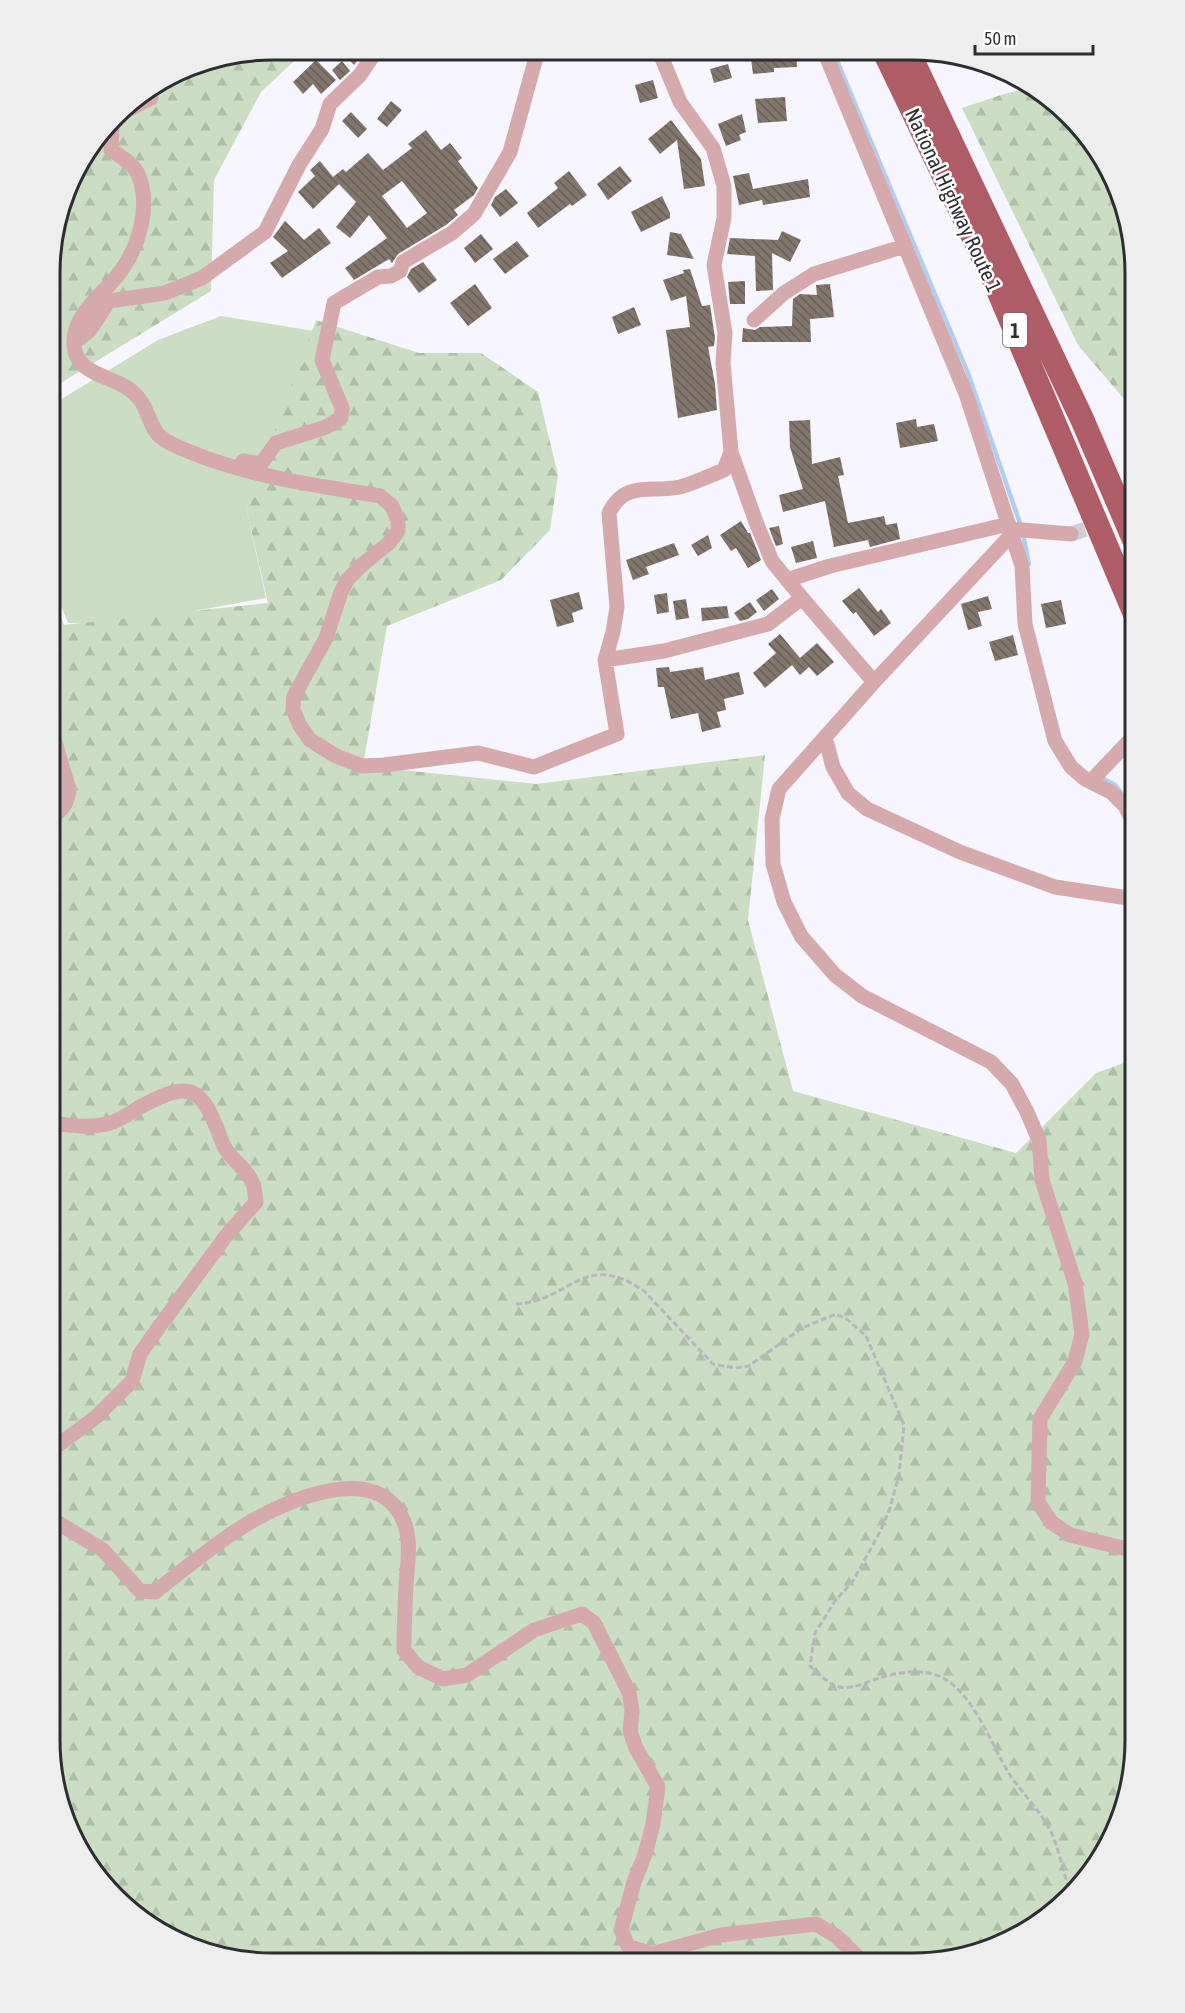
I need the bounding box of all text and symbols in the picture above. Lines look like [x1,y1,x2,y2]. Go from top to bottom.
scale bar [975,18,1094,56]
text: 50 m [984,28,1016,49]
street label: National Highway Route 1 [901,104,1007,296]
road number: 1 [1003,313,1027,347]

